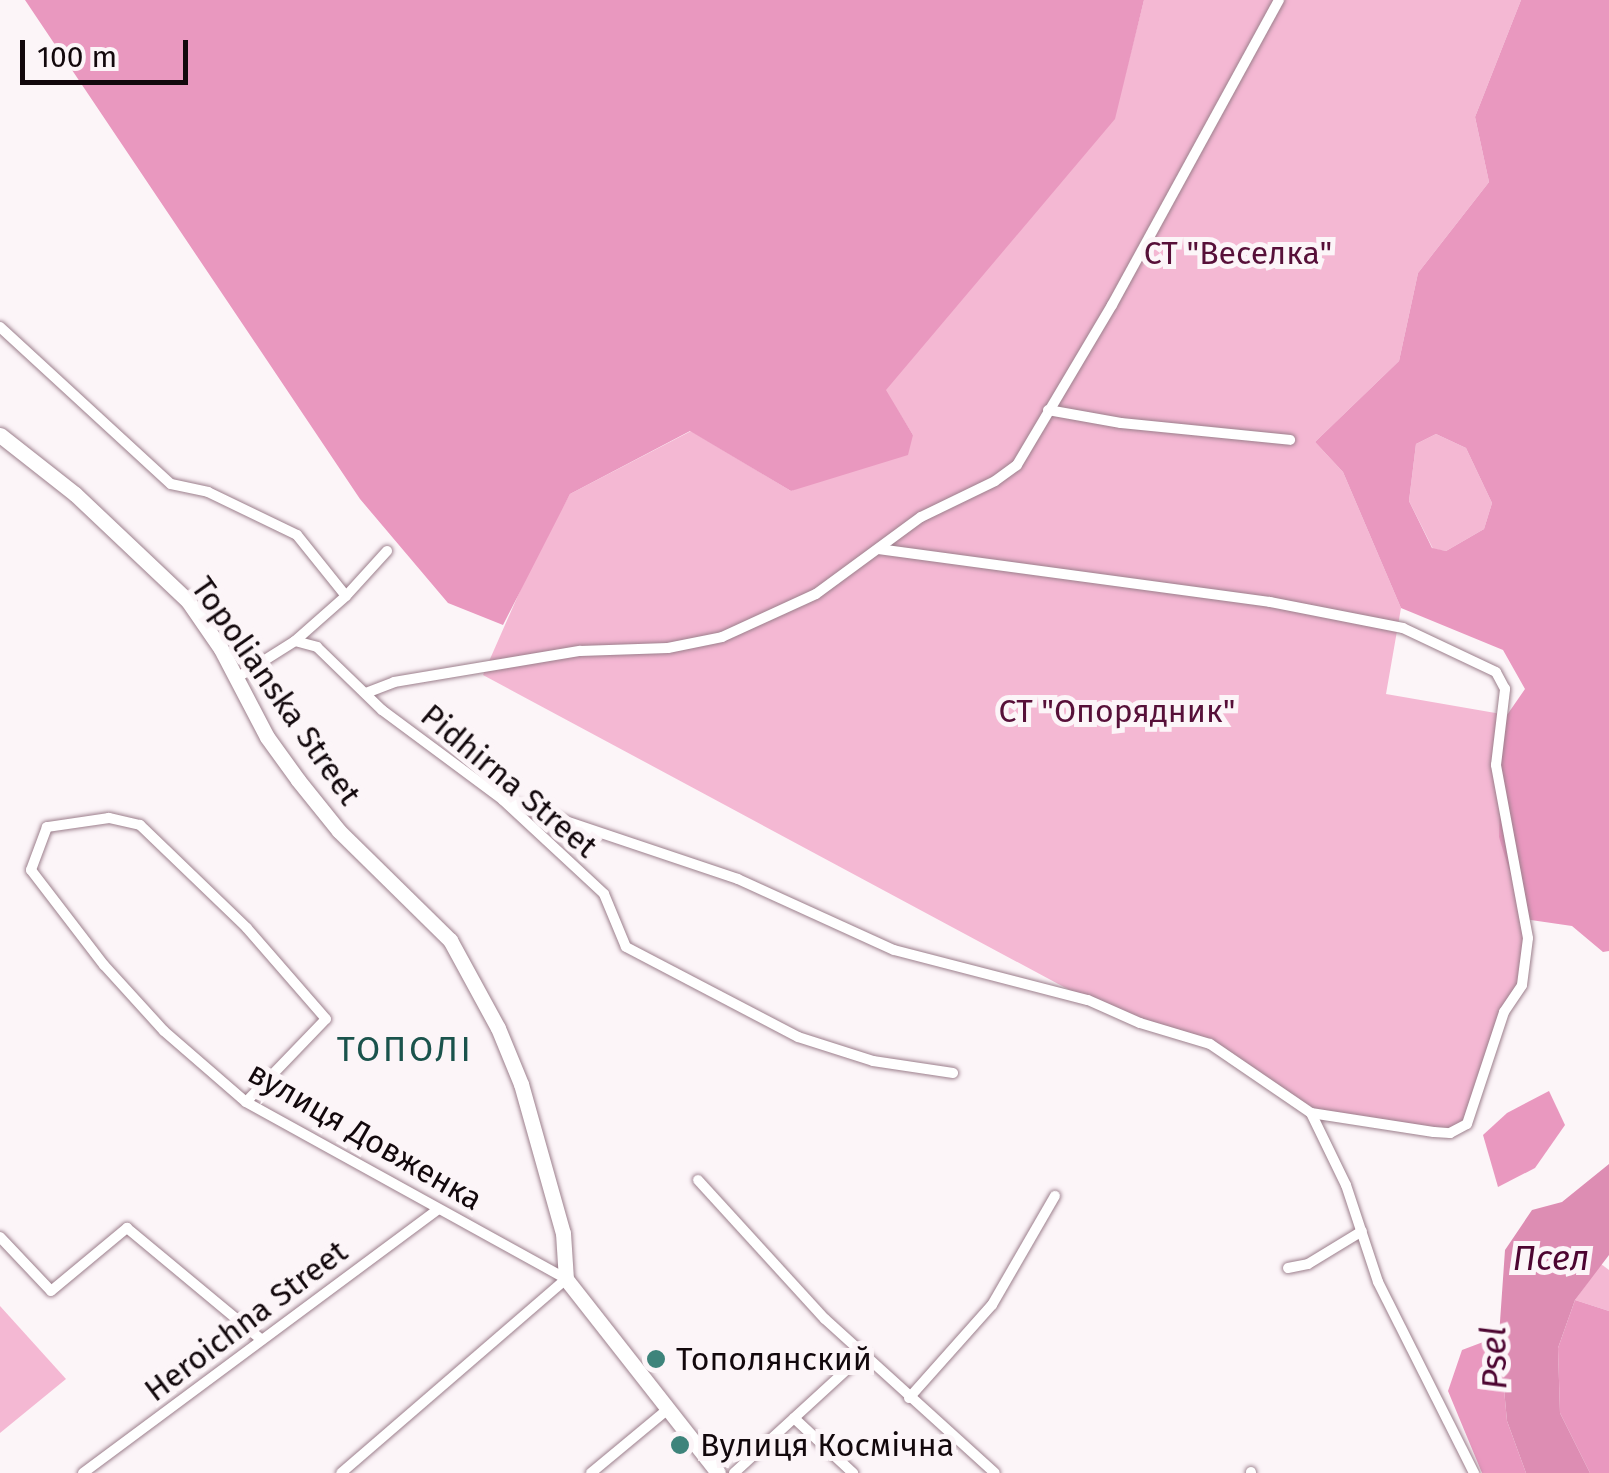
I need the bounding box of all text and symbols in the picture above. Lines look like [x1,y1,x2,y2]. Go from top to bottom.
scale bar [25,20,192,82]
text: 100 m [37,39,117,75]
park label: СТ "Веселка" [1144,234,1332,272]
street label: Topolianska Street [183,570,369,812]
park label: СТ "Опорядник" [999,692,1235,730]
street label: Pidhirna Street [413,696,605,866]
district label: ТОПОЛІ [337,1028,473,1070]
street label: вулиця Довженка [241,1053,489,1219]
street label: Heroichna Street [137,1232,355,1410]
water label: Псел [1512,1237,1590,1279]
water label: Psel [1472,1326,1516,1390]
place label: Тополянский [676,1340,872,1378]
marker: Тополянский [645,1348,667,1370]
place label: Вулиця Космічна [700,1426,954,1464]
marker: Вулиця Космічна [669,1434,691,1456]

